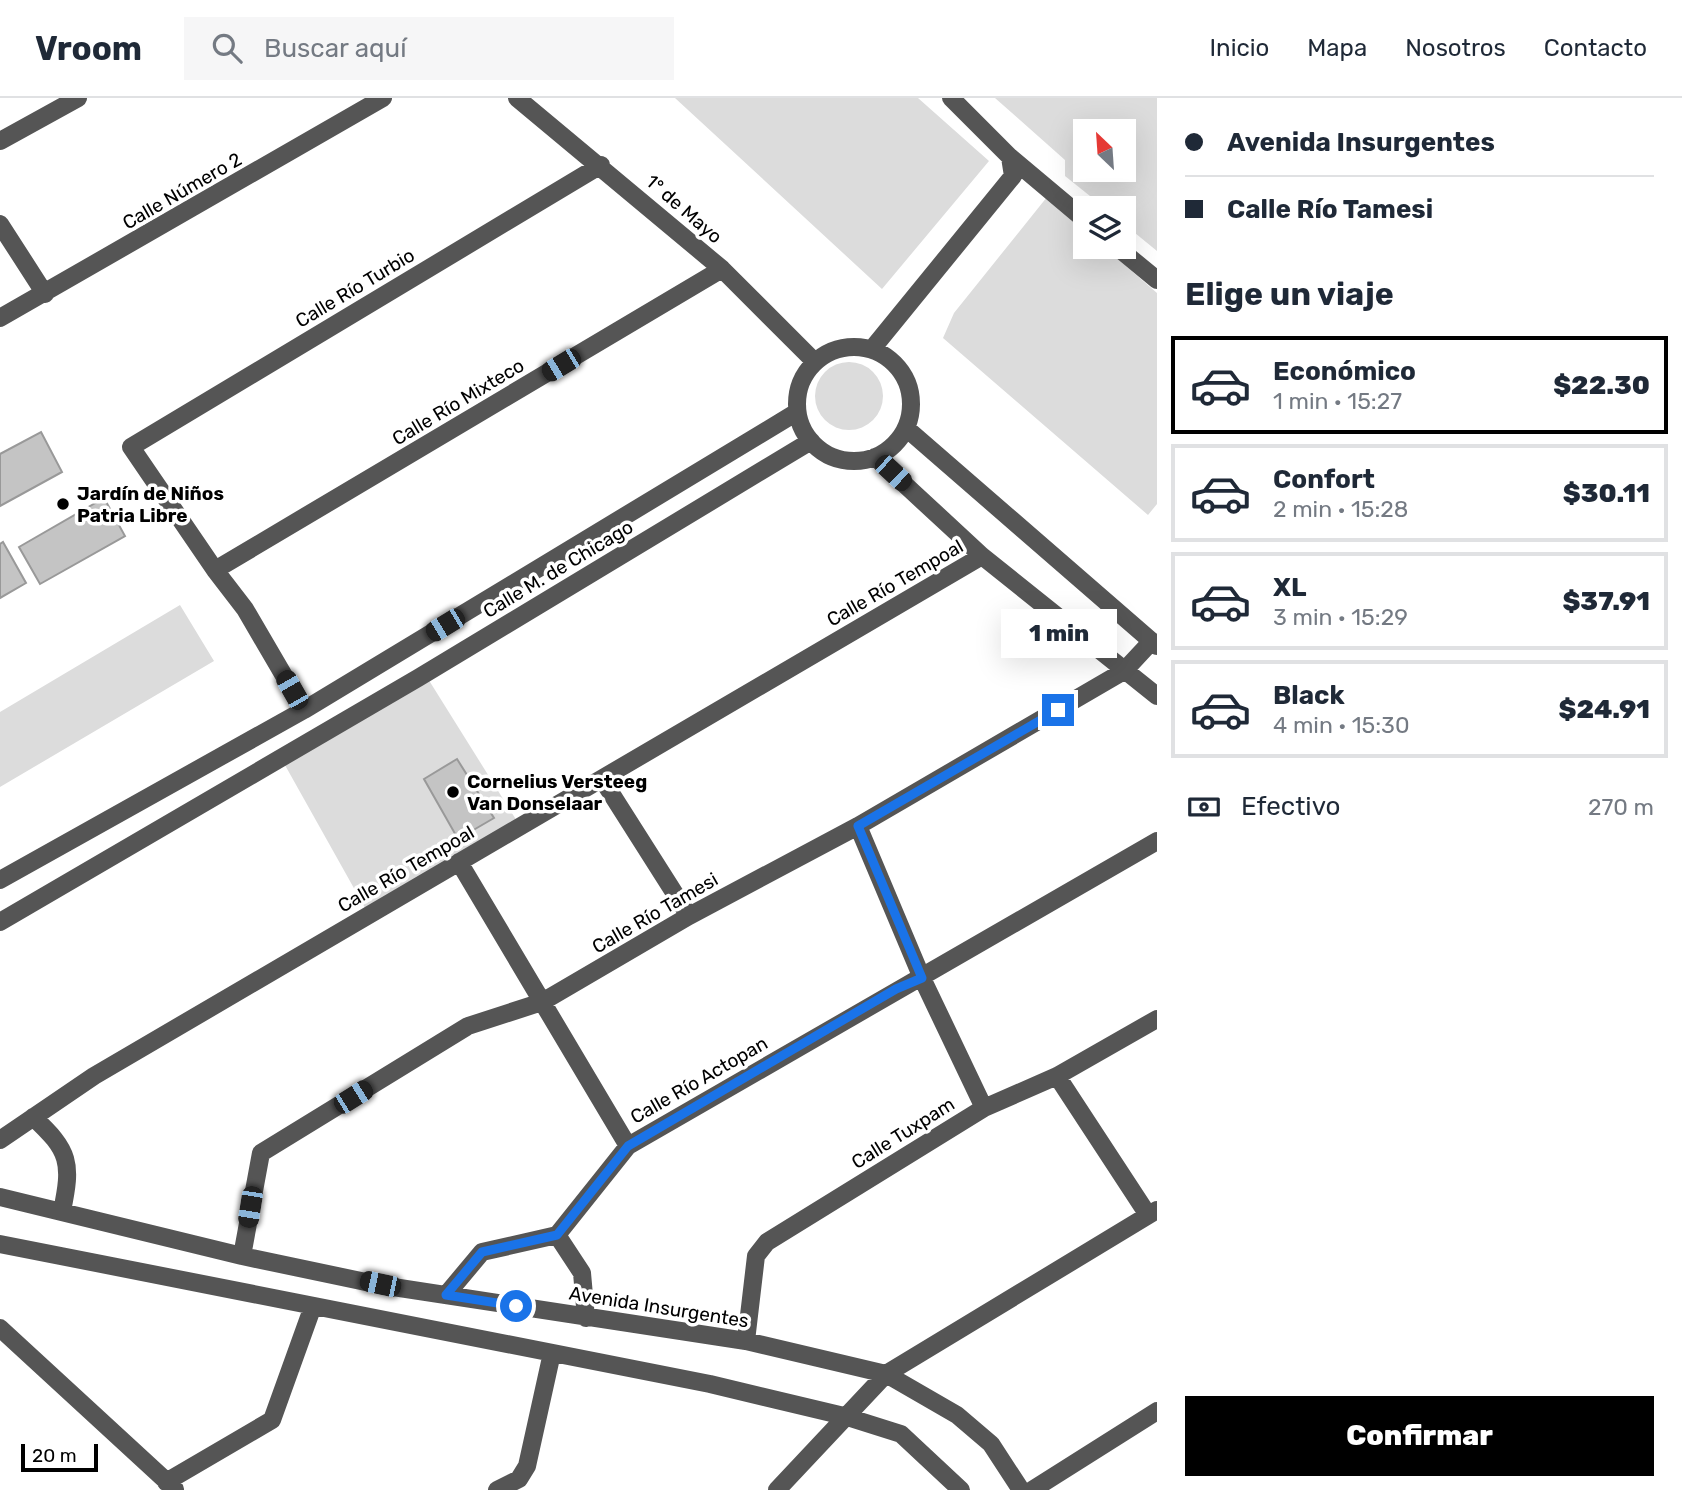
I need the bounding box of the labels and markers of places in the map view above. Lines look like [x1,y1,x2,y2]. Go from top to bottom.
place label: Jardín de Niños Patria Libre [77,482,224,527]
marker: Jardín de Niños Patria Libre [55,496,71,512]
place label: Cornelius Versteeg Van Donselaar [467,770,647,815]
marker: Cornelius Versteeg Van Donselaar [445,784,461,800]

